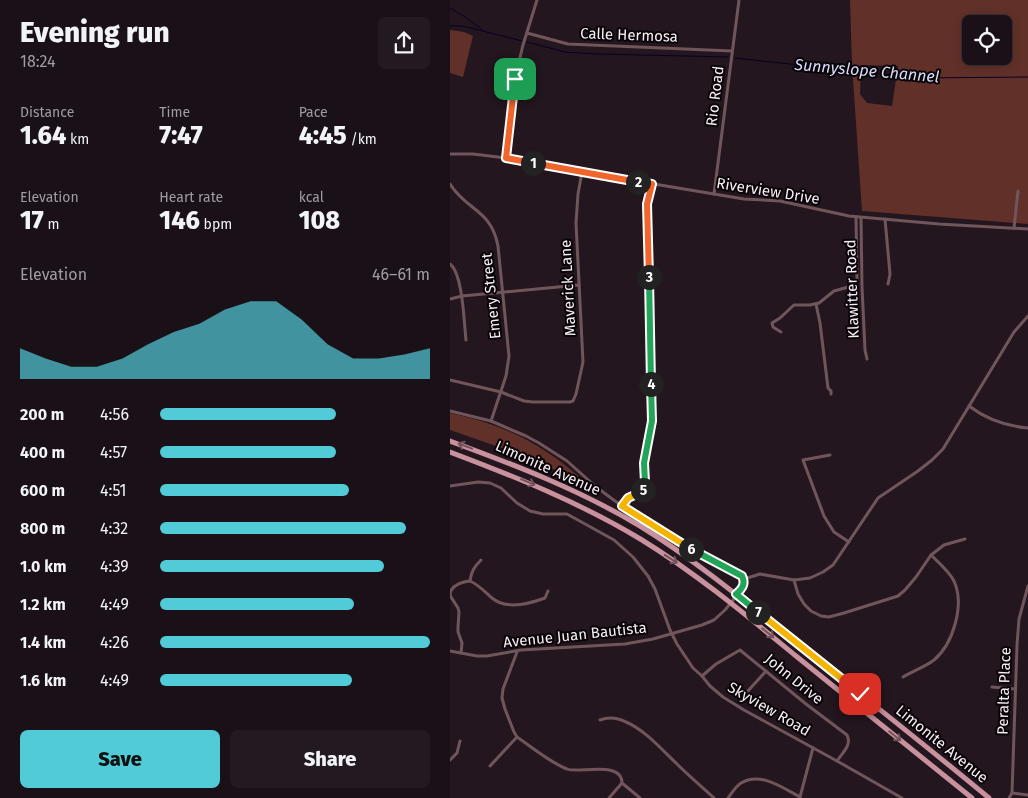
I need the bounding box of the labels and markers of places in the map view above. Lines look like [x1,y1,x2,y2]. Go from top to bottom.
pin [494,58,536,100]
pin: 1 [520,150,546,176]
pin: 2 [626,170,650,194]
pin: 3 [636,264,662,290]
pin: 4 [638,372,664,396]
pin: 5 [630,478,656,502]
pin: 6 [678,536,704,562]
pin: 7 [746,600,770,624]
pin [839,673,881,715]

